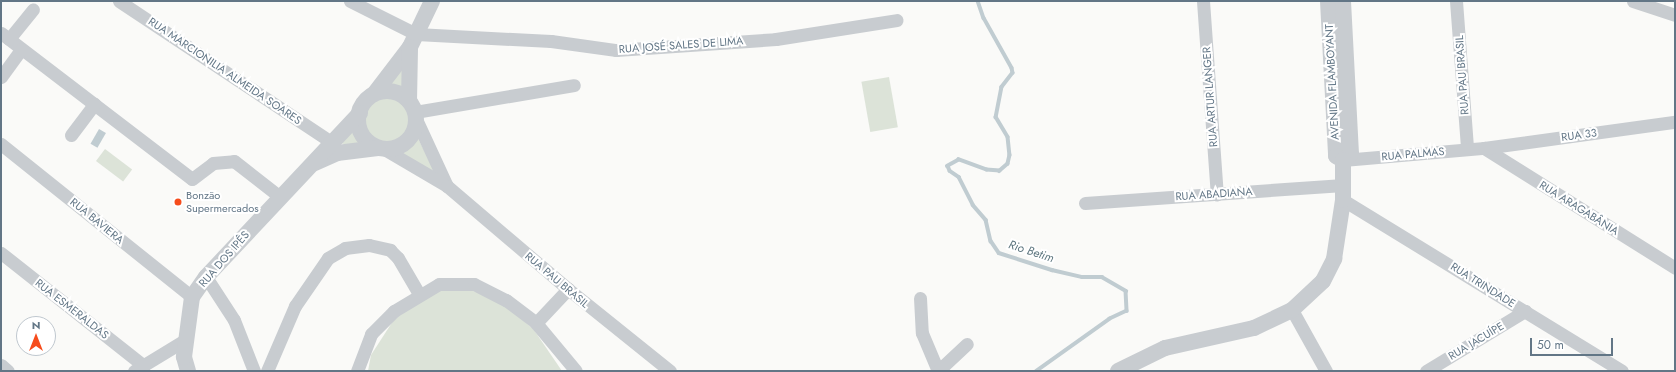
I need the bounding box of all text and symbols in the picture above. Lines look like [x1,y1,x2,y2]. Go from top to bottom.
street label: RUA MARCIONILIA ALMEIDA SOARES [146,15,304,127]
street label: AVENIDA FLAMBOYANT [1322,24,1342,140]
street label: RUA JOSÉ SALES DE LIMA [618,34,744,56]
street label: RUA PAU BRASIL [1453,35,1471,115]
street label: RUA ARTUR LANGER [1200,47,1220,147]
street label: RUA 33 [1560,126,1598,144]
street label: RUA PALMAS [1381,145,1445,163]
street label: RUA ARAGABÂNIA [1537,178,1621,238]
street label: RUA ABADIANA [1175,185,1253,203]
place label: Bonzão Supermercados [186,189,259,215]
street label: RUA BAVIERA [68,195,126,247]
marker: Bonzão Supermercados [173,197,183,207]
street label: RUA DOS IPÊS [196,228,252,290]
water label: Rio Betim [1006,238,1056,266]
street label: RUA PAU BRASIL [522,249,592,311]
street label: RUA TRINDADE [1448,260,1518,310]
street label: RUA ESMERALDAS [33,276,111,342]
north arrow [16,316,56,356]
text: N [32,317,40,333]
street label: RUA JACUÍPE [1446,319,1506,363]
scale bar [1532,330,1615,356]
text: 50 m [1537,336,1564,354]

